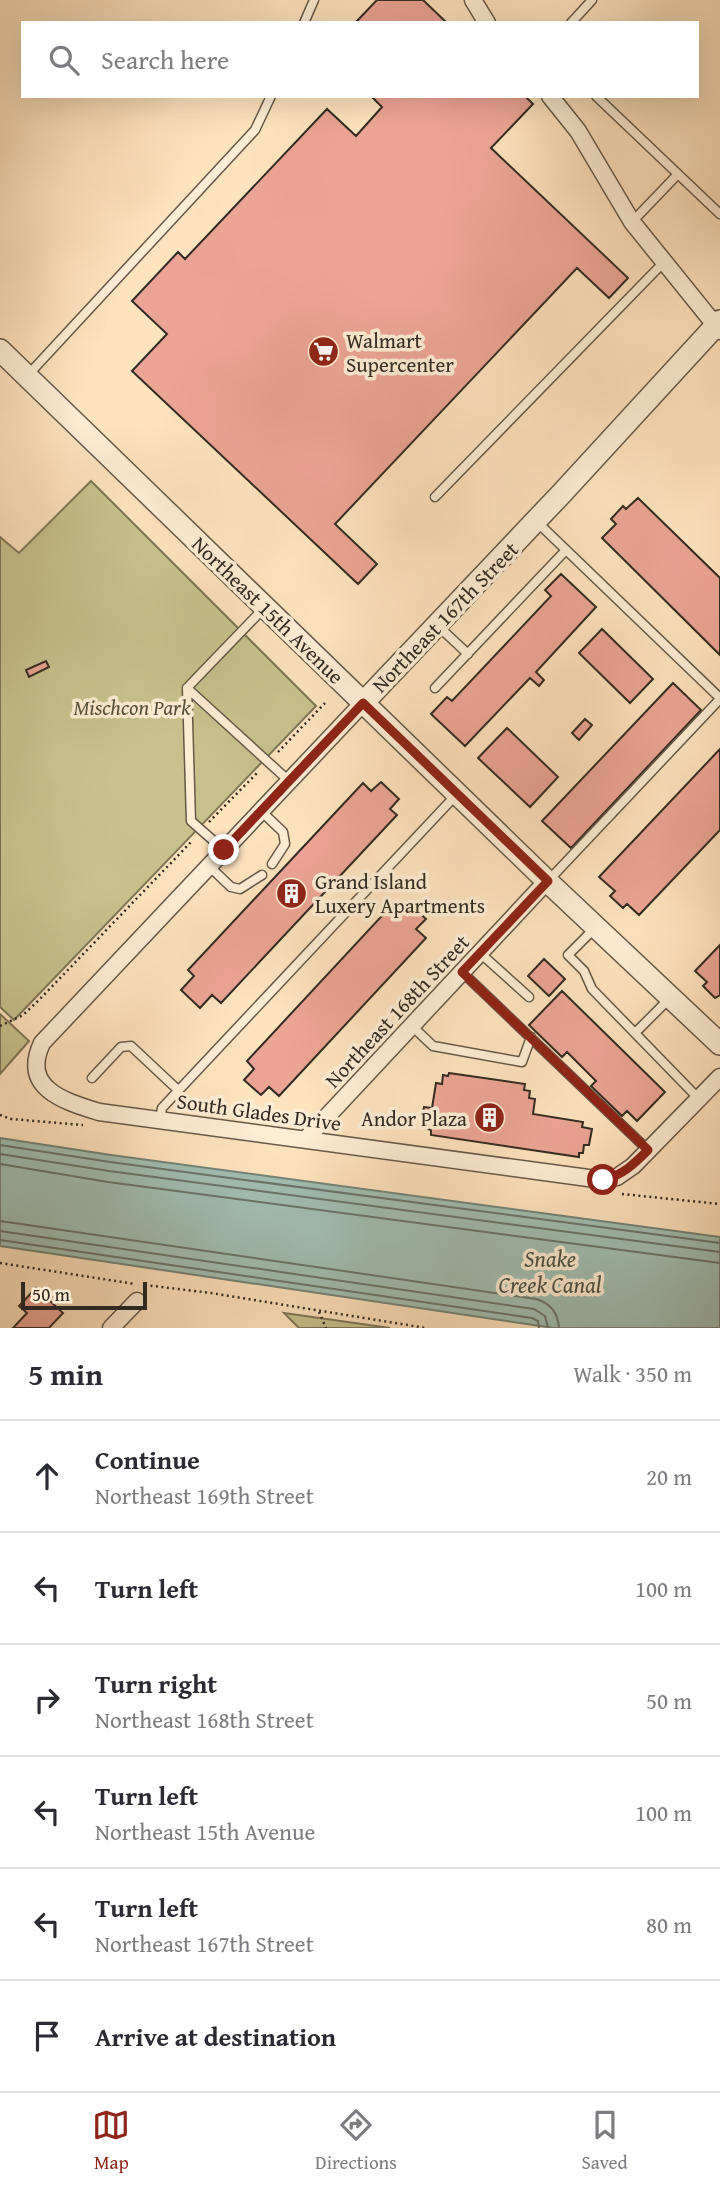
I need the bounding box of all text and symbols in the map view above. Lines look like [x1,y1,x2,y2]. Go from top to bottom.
search box [21,21,699,98]
text: Search here [101,40,229,79]
icon: search [45,41,83,79]
place label: Walmart Supercenter [346,325,454,380]
supermarket icon: Walmart Supercenter [306,335,340,369]
street label: Northeast 15th Avenue [185,529,351,691]
street label: Northeast 167th Street [364,534,526,700]
park label: Mischcon Park [73,692,191,723]
route end [208,834,239,865]
place label: Grand Island Luxery Apartments [315,866,485,921]
building icon: Grand Island Luxery Apartments [275,876,309,910]
street label: Northeast 168th Street [318,927,477,1095]
street label: South Glades Drive [175,1085,343,1139]
building icon: Andor Plaza [473,1101,507,1135]
place label: Andor Plaza [361,1103,467,1134]
route start [587,1164,618,1195]
water label: Snake Creek Canal [499,1242,602,1301]
scale bar [21,1279,147,1311]
text: 50 m [32,1280,70,1308]
text: 5 min [28,1352,103,1396]
text: Walk · 350 m [573,1357,692,1390]
text: Continue [95,1440,200,1479]
icon: ahead [28,1457,66,1495]
text: 20 m [646,1460,692,1493]
text: Northeast 169th Street [95,1479,314,1512]
icon: left [28,1569,66,1607]
text: Turn left [95,1569,198,1608]
text: 100 m [635,1572,692,1605]
text: Turn right [95,1664,217,1703]
icon: right [28,1681,66,1719]
text: 50 m [646,1684,692,1717]
text: Northeast 168th Street [95,1703,314,1736]
text: Turn left [95,1776,198,1815]
icon: left [28,1793,66,1831]
text: 100 m [635,1796,692,1829]
text: Northeast 15th Avenue [95,1815,315,1848]
text: Turn left [95,1888,198,1927]
icon: left [28,1905,66,1943]
text: 80 m [646,1908,692,1941]
text: Northeast 167th Street [95,1927,314,1960]
icon: arrive [28,2017,66,2055]
text: Arrive at destination [95,2017,336,2056]
tab: Map [92,2106,130,2176]
tab: Directions [315,2106,397,2176]
tab: Saved [582,2106,628,2176]

